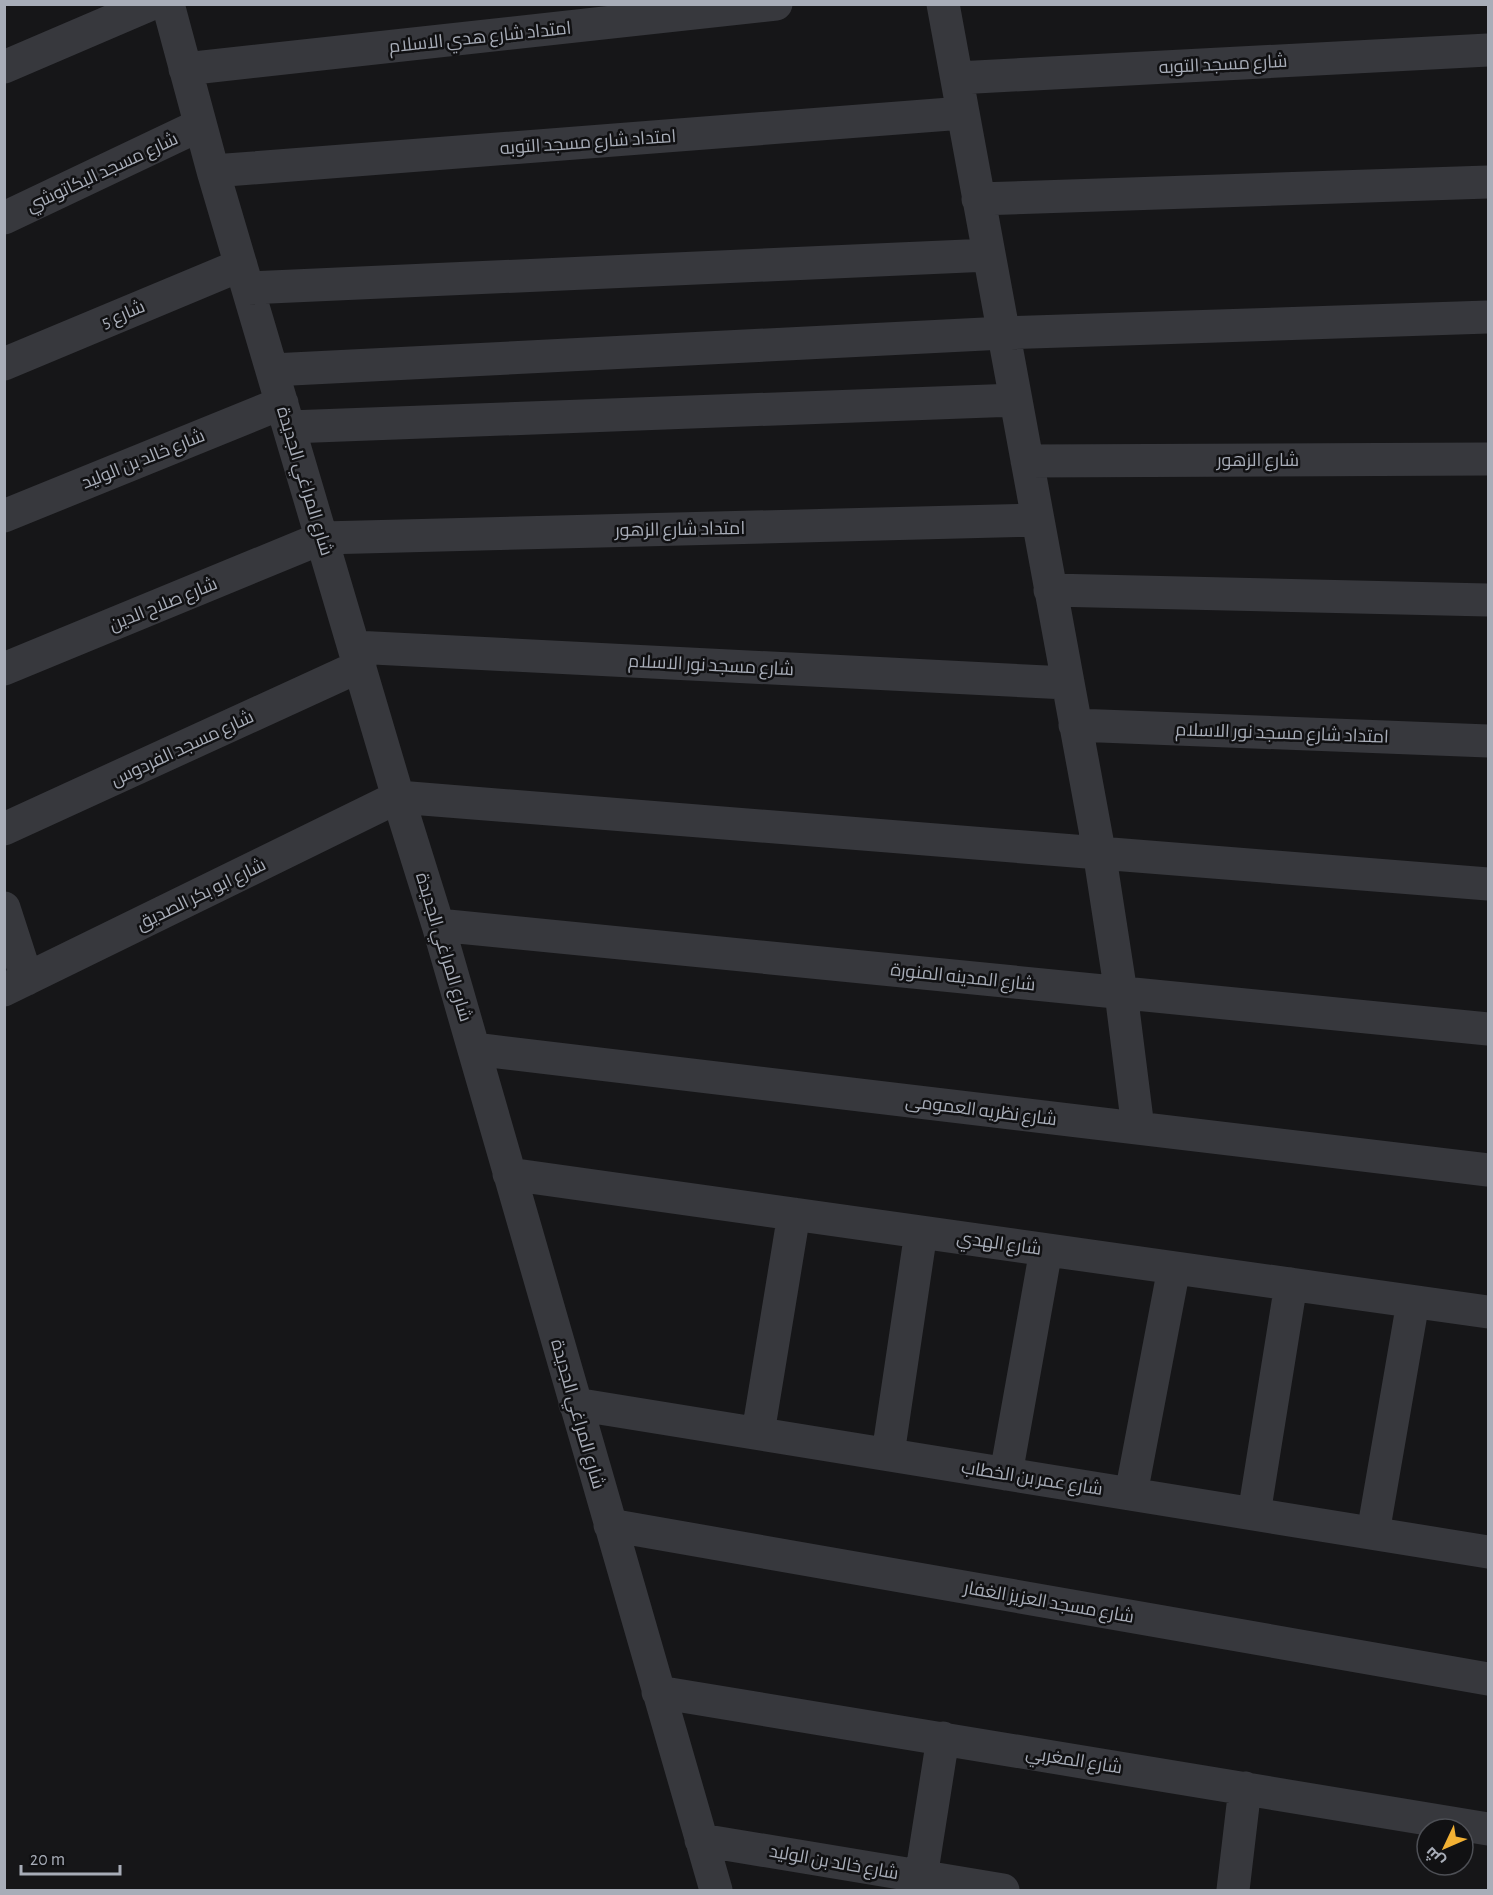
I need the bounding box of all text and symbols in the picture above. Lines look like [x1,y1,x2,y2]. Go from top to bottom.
street label: امتداد شارع هدي الاسلام [388,18,573,61]
street label: شارع مسجد التوبه [1158,52,1288,79]
street label: امتداد شارع مسجد التوبه [499,127,677,160]
street label: شارع مسجد البكاتوشي [24,129,182,219]
street label: شارع 5 [99,297,149,334]
street label: شارع المراغي الجديدة [269,404,336,559]
street label: شارع خالد بن الوليد [79,426,208,495]
street label: شارع الزهور [1216,451,1299,472]
street label: امتداد شارع الزهور [614,519,745,542]
street label: شارع صلاح الدين [106,574,221,637]
street label: شارع مسجد نور الاسلام [628,652,794,681]
street label: شارع مسجد الفردوس [108,707,257,792]
street label: امتداد شارع مسجد نور الاسلام [1175,720,1389,749]
street label: شارع ابو بكر الصديق [133,855,270,936]
street label: شارع المراغي الجديدة [408,870,475,1025]
street label: شارع المدينه المنورة [889,960,1036,997]
street label: شارع نظريه العمومى [904,1092,1058,1131]
street label: شارع الهدي [955,1228,1042,1263]
street label: شارع المراغي الجديدة [543,1337,608,1492]
street label: شارع عمر بن الخطاب [959,1458,1104,1501]
street label: شارع مسجد العزيز الغفار [961,1578,1135,1629]
street label: شارع المغربي [1024,1743,1123,1781]
north arrow [1415,1817,1475,1877]
scale bar [21,1838,120,1876]
street label: شارع خالد بن الوليد [767,1842,900,1885]
text: ش [1421,1843,1449,1870]
text: 20 m [30,1851,65,1869]

